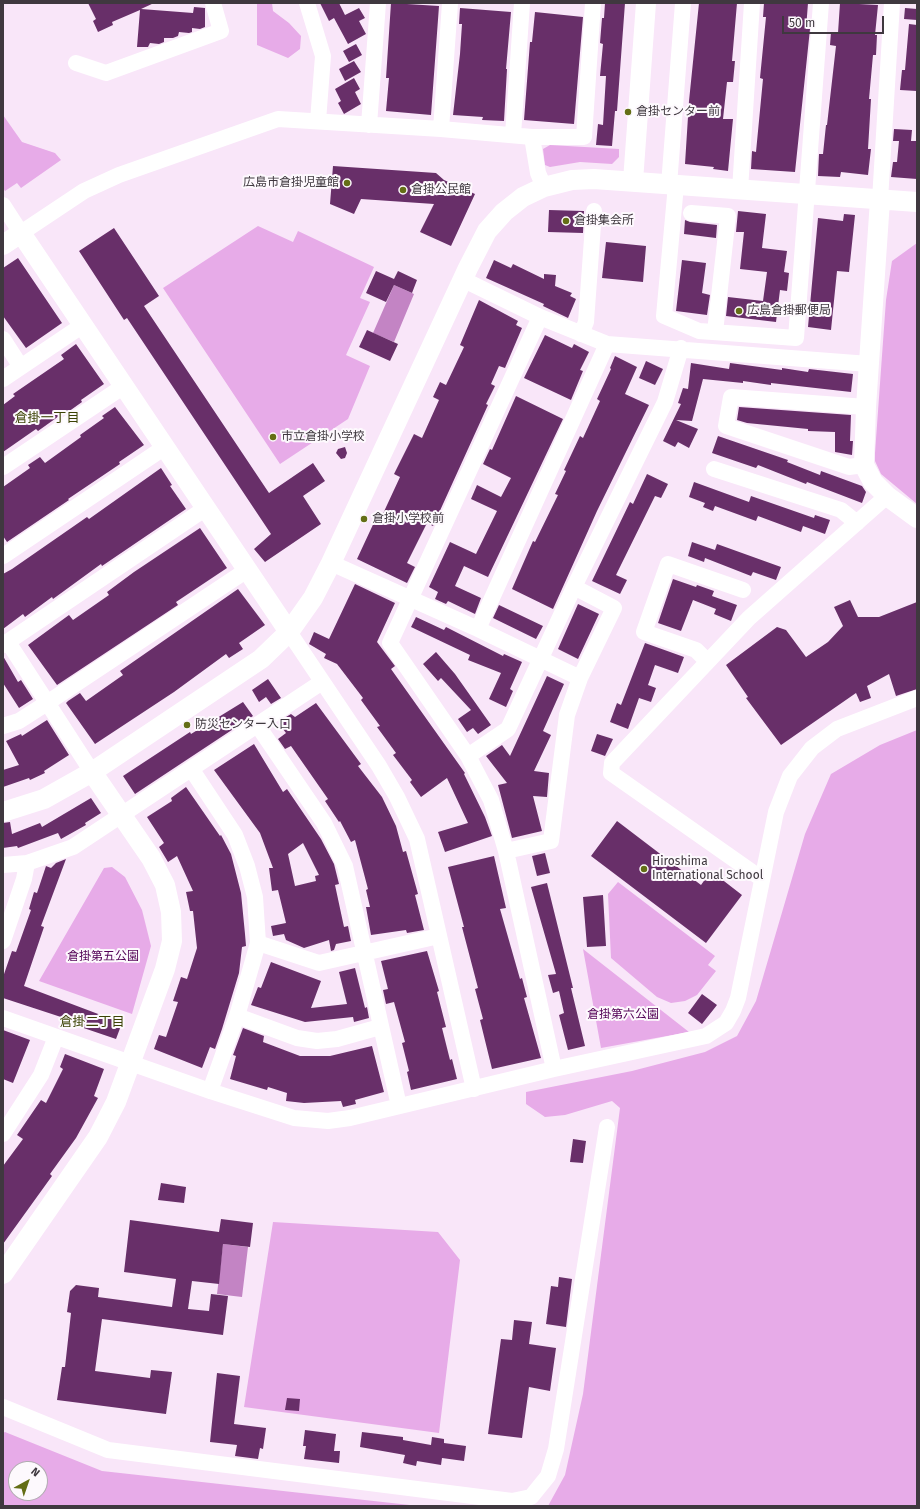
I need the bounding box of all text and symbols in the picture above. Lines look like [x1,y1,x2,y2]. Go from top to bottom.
scale bar [784,8,886,34]
text: 50 m [789,16,815,30]
place label: 倉掛センター前 [636,105,720,119]
marker: 倉掛センター前 [623,107,633,117]
place label: 広島市倉掛児童館 [243,176,339,190]
marker: 広島市倉掛児童館 [342,178,352,188]
place label: 倉掛公民館 [411,183,471,197]
marker: 倉掛公民館 [398,185,408,195]
place label: 倉掛集会所 [574,214,634,228]
marker: 倉掛集会所 [561,216,571,226]
place label: 広島倉掛郵便局 [747,304,831,318]
marker: 広島倉掛郵便局 [734,306,744,316]
district label: 倉掛一丁目 [15,410,79,426]
place label: 市立倉掛小学校 [281,430,365,444]
marker: 市立倉掛小学校 [268,432,278,442]
place label: 倉掛小学校前 [372,512,444,526]
marker: 倉掛小学校前 [359,514,369,524]
place label: 防災センター入口 [195,718,291,732]
marker: 防災センター入口 [182,720,192,730]
place label: Hiroshima International School [652,855,763,883]
marker: Hiroshima International School [639,864,649,874]
park label: 倉掛第五公園 [67,950,139,964]
park label: 倉掛第六公園 [587,1008,659,1022]
district label: 倉掛二丁目 [60,1014,124,1030]
north arrow [8,1461,48,1501]
text: N [28,1465,42,1480]

